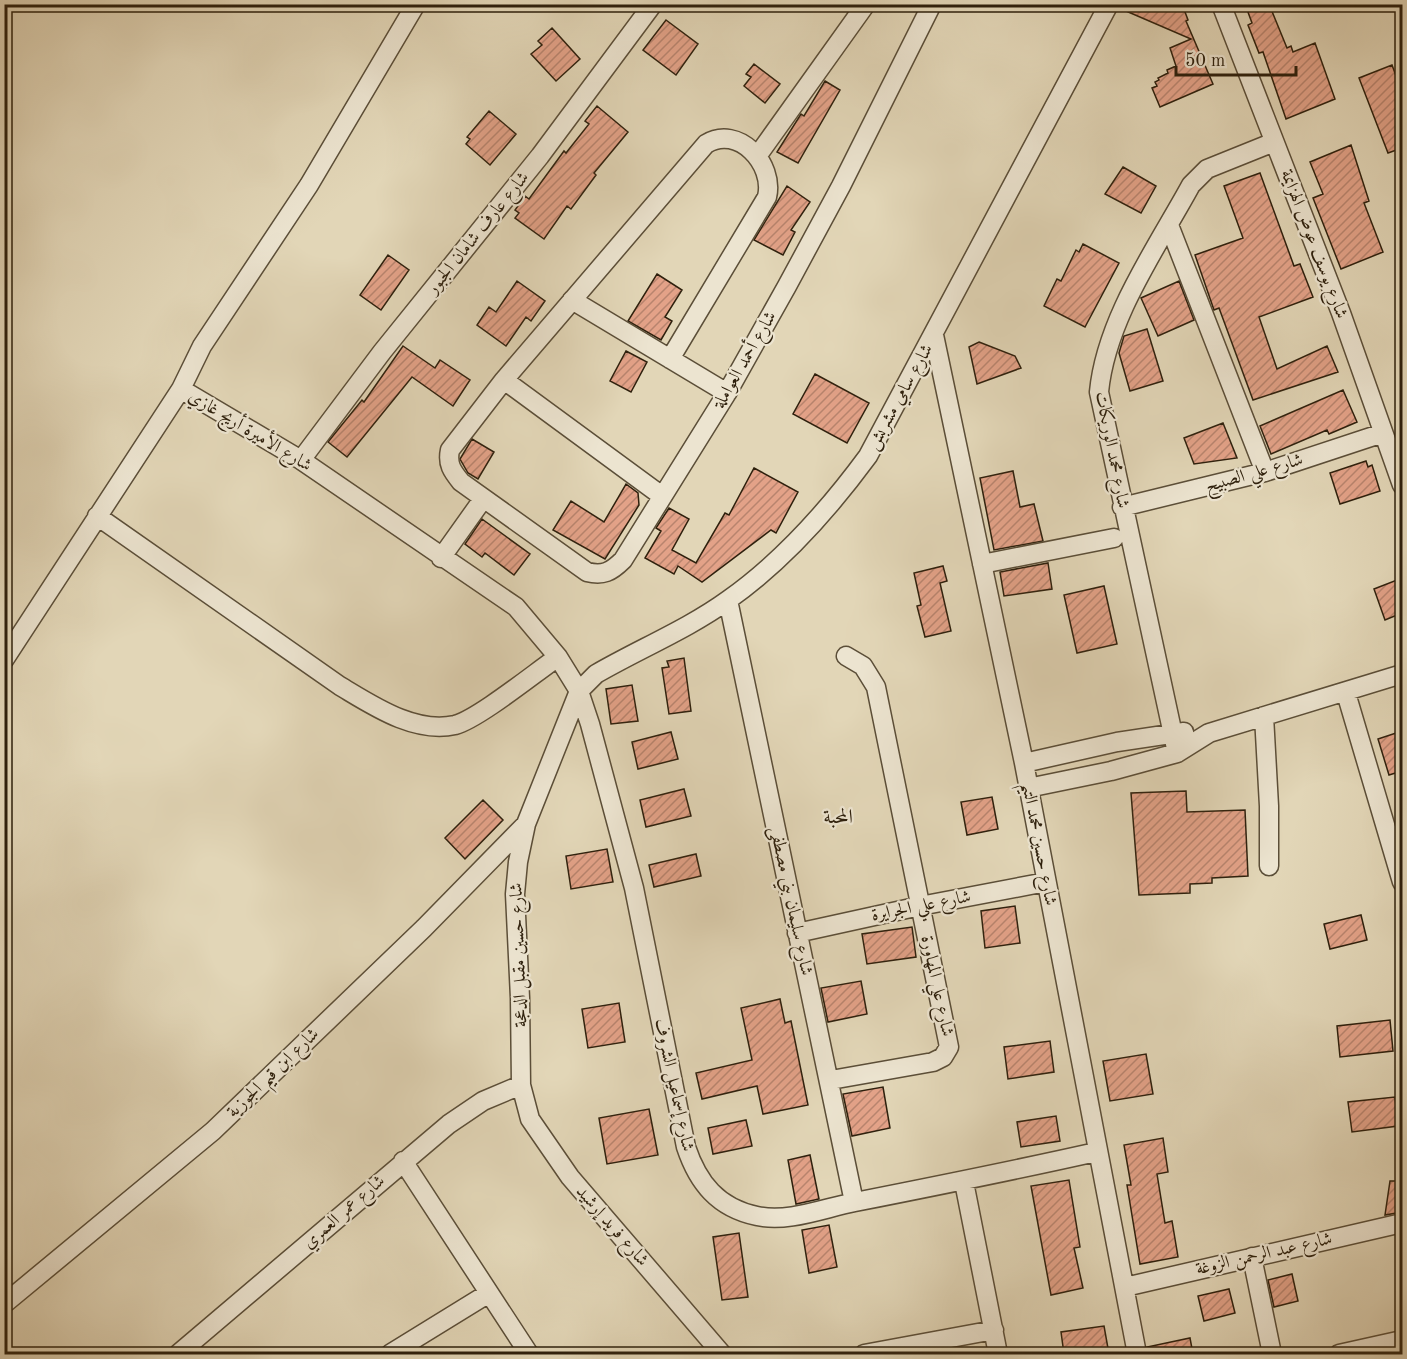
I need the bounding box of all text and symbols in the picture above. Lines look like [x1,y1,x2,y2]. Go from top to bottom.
scale bar [1176,39,1296,77]
text: 50 m [1185,52,1225,70]
street label: شارع يوسف عوض الهزايمة [1273,167,1351,323]
street label: شارع عارف شامان الجبور [422,169,536,302]
street label: شارع أحمد العواملة [705,306,784,415]
street label: شارع سامي مشربش [864,341,941,455]
street label: شارع الأميرة أريج غازي [182,383,317,480]
street label: شارع محمد الوريكات [1087,390,1133,511]
street label: شارع علي الصبيح [1203,450,1307,502]
street label: شارع حسين محمد التيم [1010,781,1060,909]
district label: المحبة [823,807,853,828]
street label: شارع سليمان بني مصطفى [761,825,816,978]
street label: شارع حسين مقبل الدعجة [507,882,536,1028]
street label: شارع علي الجرايرة [870,888,974,931]
street label: شارع علي المهاورة [911,934,956,1040]
street label: شارع إسماعيل الشروف [646,1017,697,1154]
street label: شارع ابن قيم الجوزية [224,1025,328,1127]
street label: شارع عمر العمري [300,1172,392,1256]
street label: شارع فريد إرشيد [569,1182,652,1273]
street label: شارع عبد الرحمن الزوغة [1194,1230,1335,1283]

